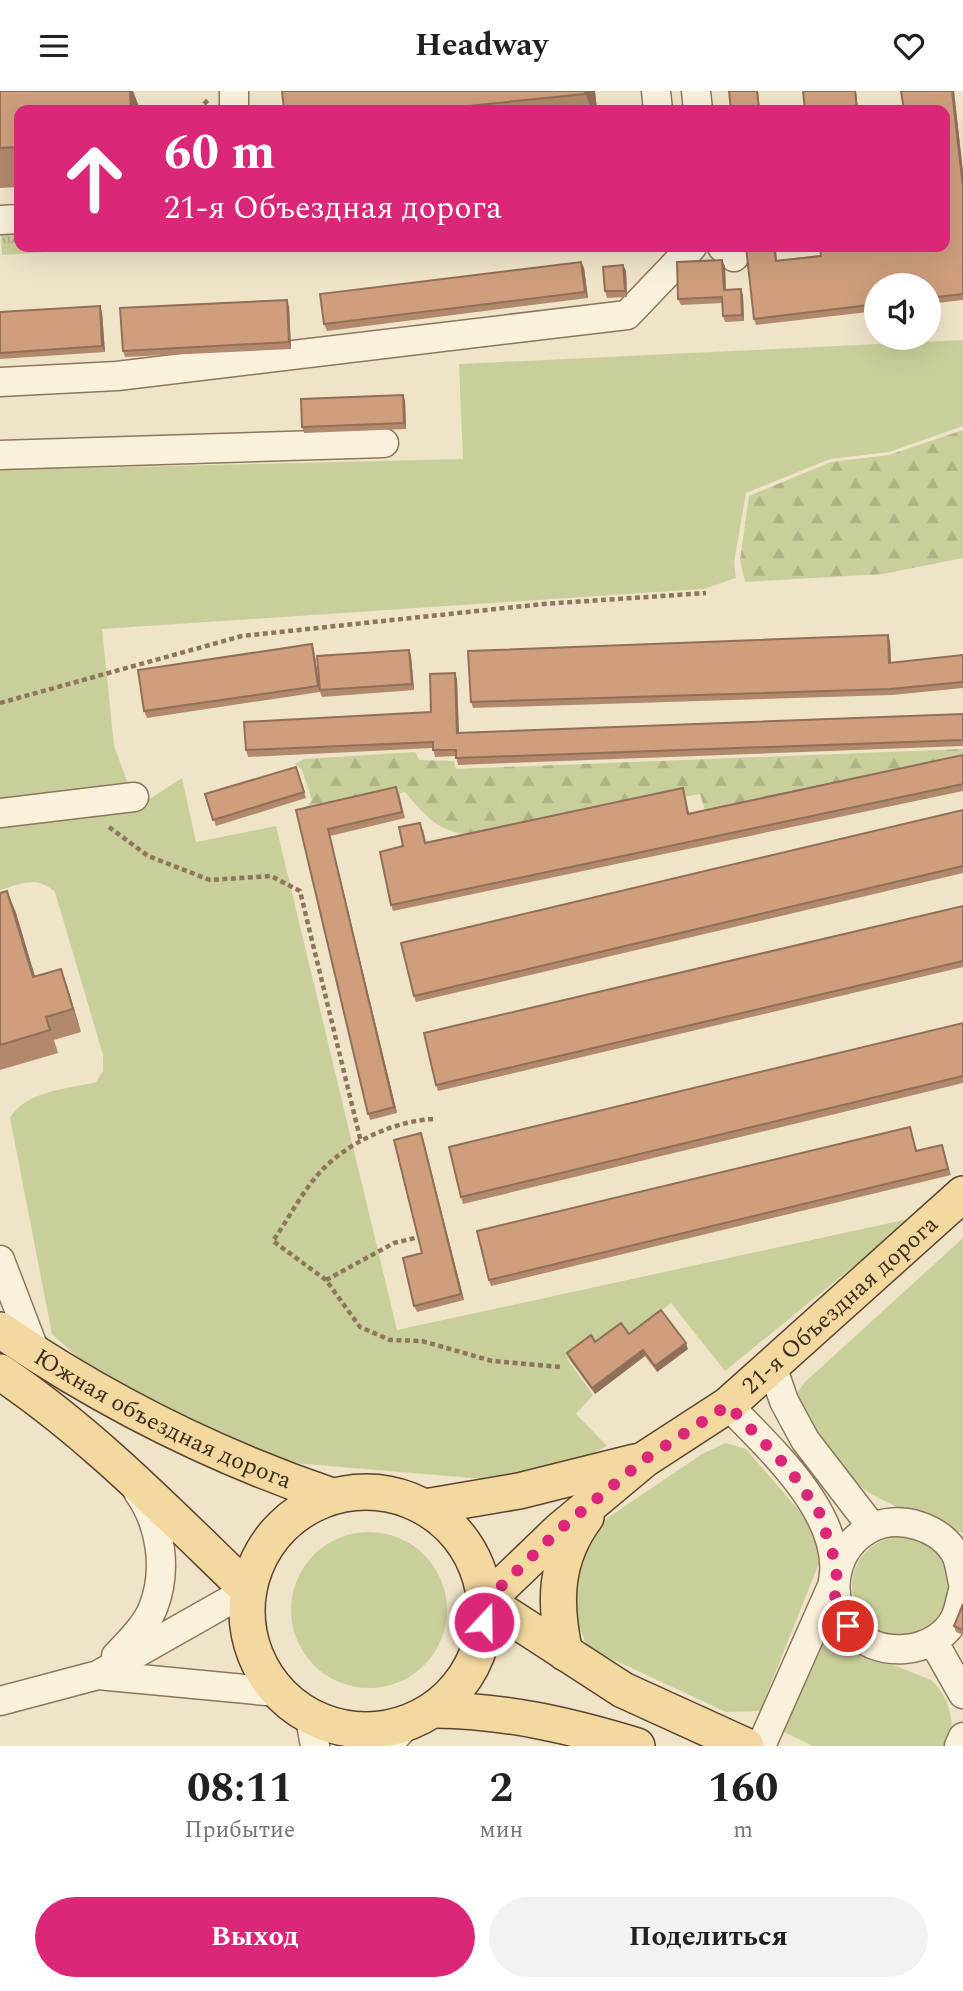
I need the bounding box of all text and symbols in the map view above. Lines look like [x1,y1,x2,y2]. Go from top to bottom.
text: Headway [415,21,548,70]
icon: menu [35,27,73,65]
icon: heart [890,27,928,65]
text: 60 m [164,116,275,191]
icon: ahead [49,133,140,224]
text: 21-я Объездная дорога [164,184,502,233]
map controls [864,273,941,350]
button: sound [864,273,941,350]
street label: 21-я Объездная дорога [734,1207,947,1403]
street label: Южная объездная дорога [26,1340,297,1499]
position arrow [447,1585,521,1659]
pin [818,1596,878,1656]
icon: arrive [829,1607,867,1645]
text: 08:11 [187,1757,293,1820]
text: 2 [490,1757,513,1820]
text: 160 [708,1757,778,1820]
text: Прибытие [185,1813,295,1848]
text: мин [480,1813,523,1848]
text: m [733,1813,753,1848]
button: Выход [35,1897,475,1977]
button: Поделиться [489,1897,928,1977]

